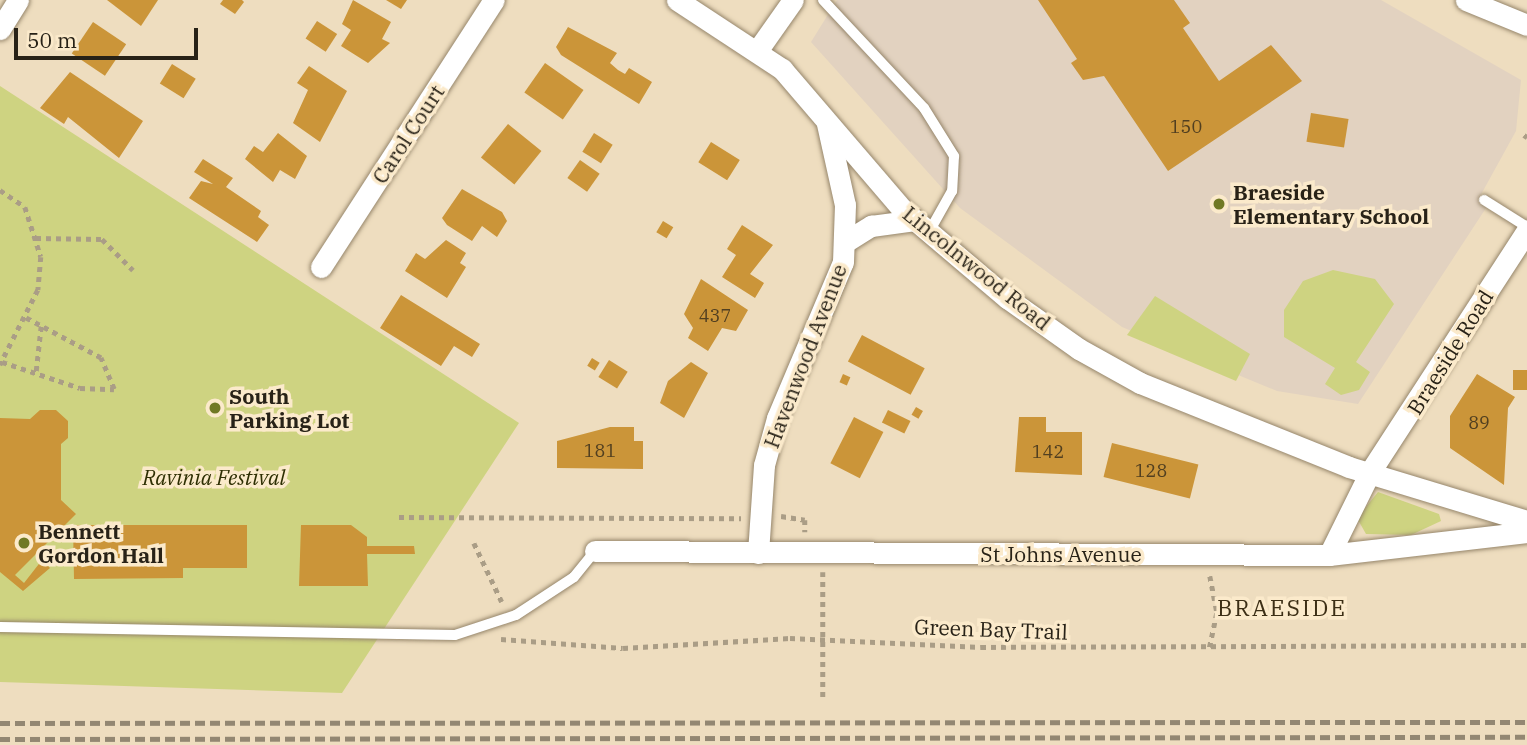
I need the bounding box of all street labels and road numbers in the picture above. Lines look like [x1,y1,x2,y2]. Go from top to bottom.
street label: Carol Court [367,80,449,188]
street label: Lincolnwood Road [898,201,1056,335]
street label: Havenwood Avenue [758,260,852,452]
street label: Braeside Road [1402,285,1498,419]
street label: St Johns Avenue [980,541,1142,567]
street label: Green Bay Trail [914,614,1068,644]

